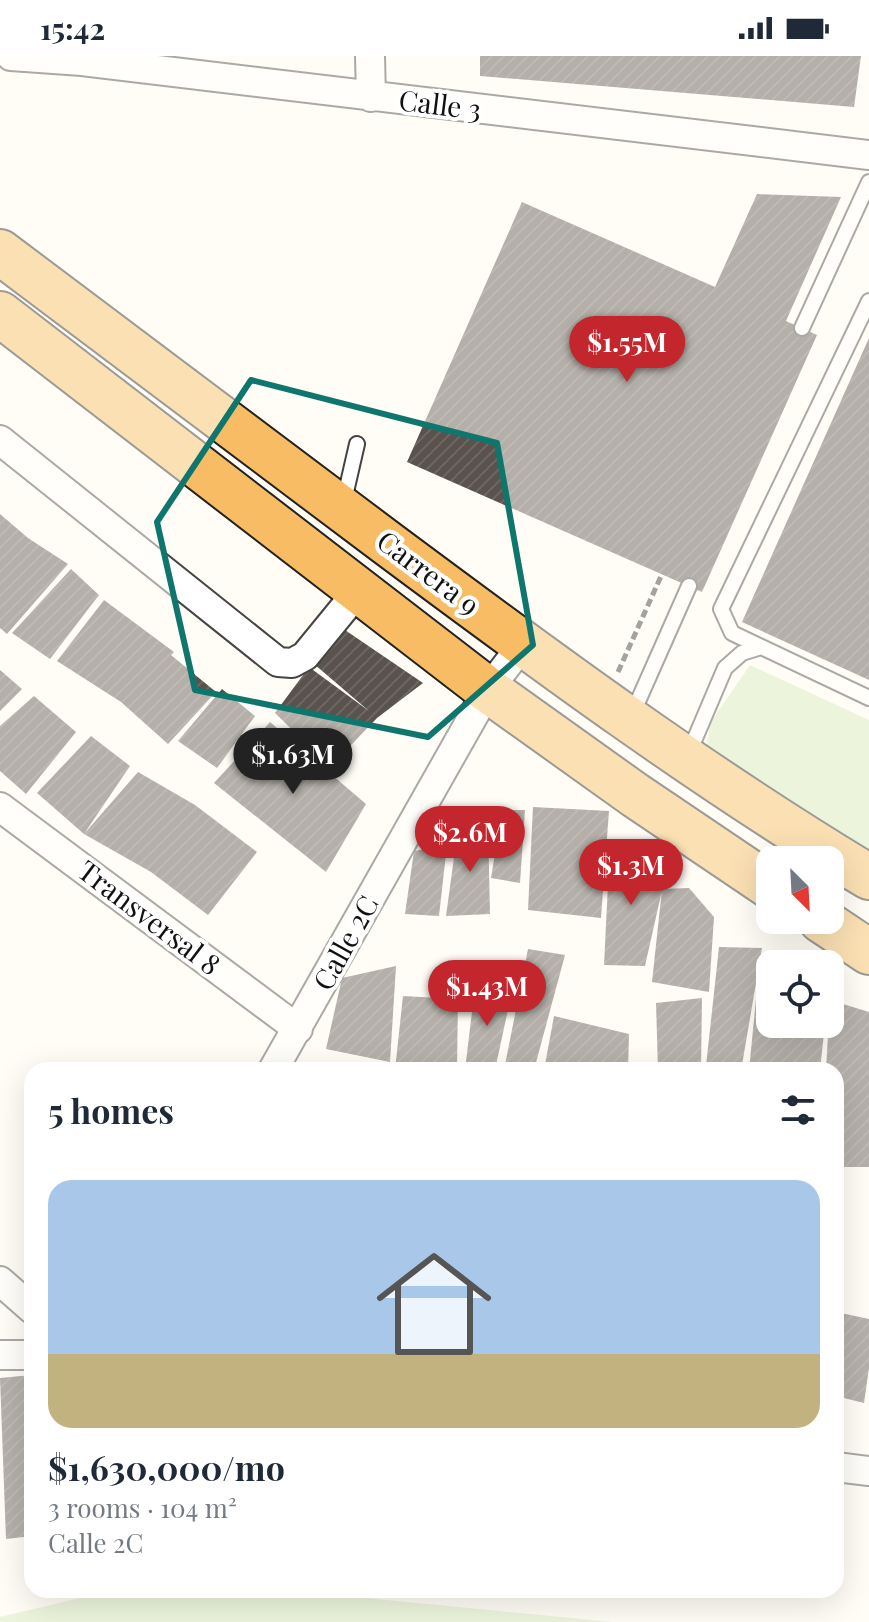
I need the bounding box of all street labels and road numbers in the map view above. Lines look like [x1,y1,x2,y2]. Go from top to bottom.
street label: Calle 3 [397,80,483,127]
street label: Carrera 9 [370,521,488,622]
street label: Transversal 8 [71,851,229,982]
street label: Calle 2C [304,888,386,996]

